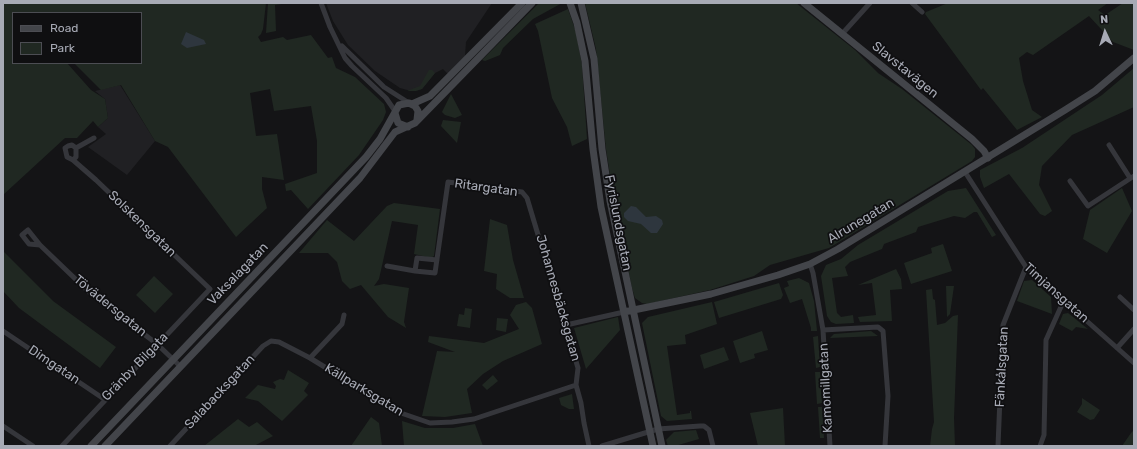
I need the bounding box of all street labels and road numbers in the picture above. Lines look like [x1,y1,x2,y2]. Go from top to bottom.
street label: Slavstavägen [869,38,941,102]
street label: Fyrislundsgatan [601,174,635,272]
street label: Ritargatan [453,176,519,200]
street label: Solskensgatan [105,188,179,260]
street label: Alrunegatan [825,195,897,247]
street label: Johannesbäcksgatan [532,233,584,363]
street label: Vaksalagatan [204,240,272,308]
street label: Timjansgatan [1020,260,1092,326]
street label: Tövädersgatan [70,272,150,340]
street label: Fänkålsgatan [992,326,1012,408]
street label: Gränby Bilgata [99,330,171,404]
street label: Dimgatan [25,342,83,388]
street label: Kamomillgatan [816,343,836,433]
street label: Salabacksgatan [182,352,258,432]
street label: Källparksgatan [322,360,406,420]

